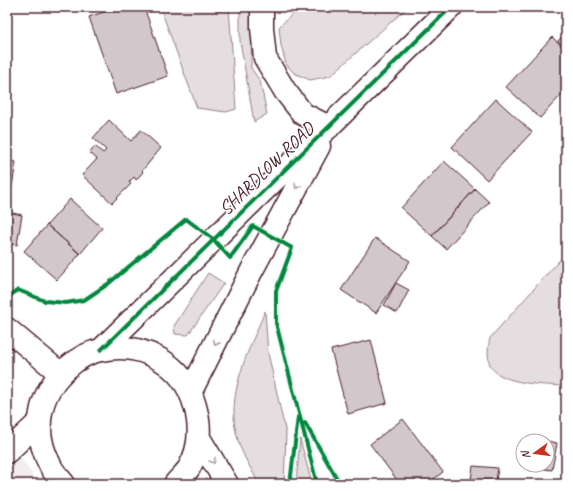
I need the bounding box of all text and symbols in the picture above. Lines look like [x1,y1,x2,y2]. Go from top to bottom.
street label: SHARDLOW ROAD [214,116,321,220]
one-way arrow [294,182,302,189]
one-way arrow [213,339,221,346]
north arrow [515,433,555,473]
text: N [517,448,533,460]
one-way arrow [208,457,216,464]

